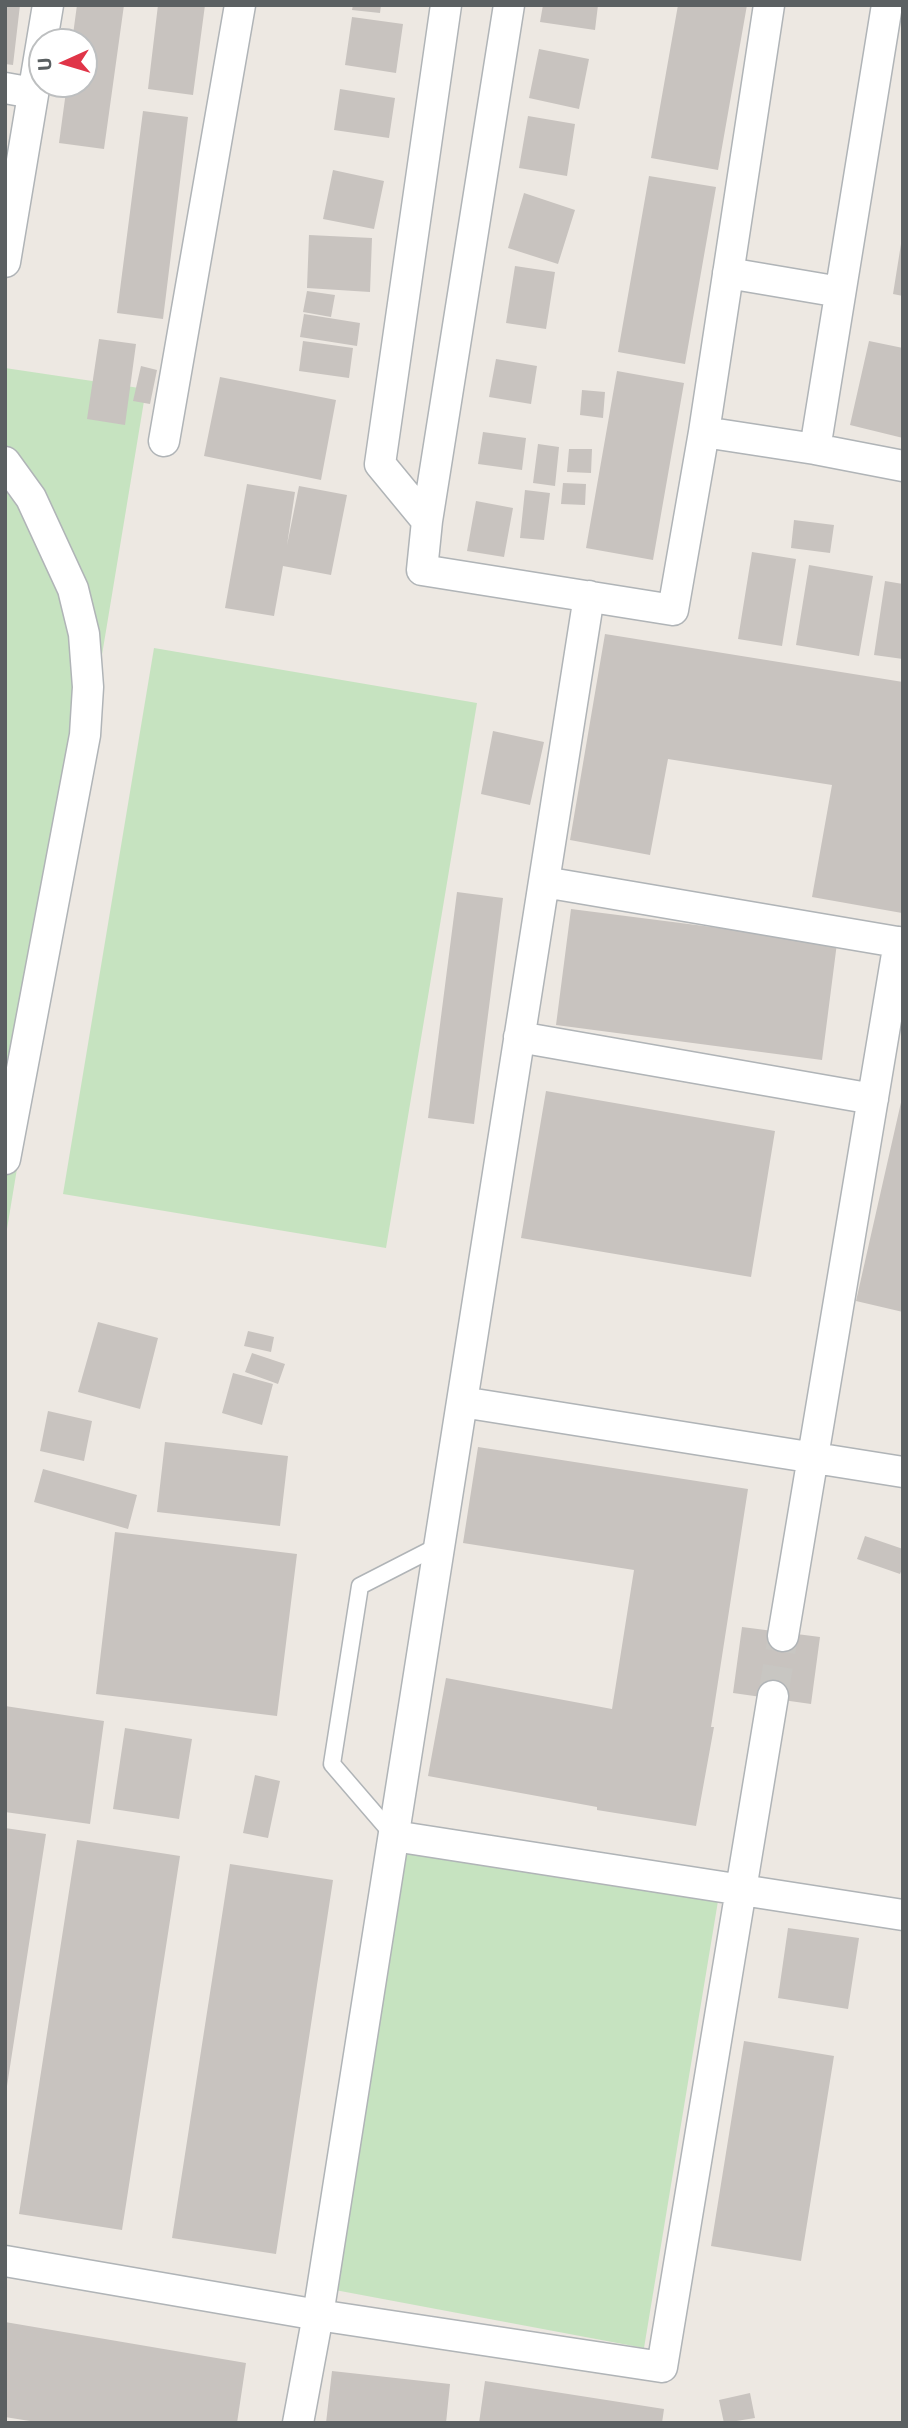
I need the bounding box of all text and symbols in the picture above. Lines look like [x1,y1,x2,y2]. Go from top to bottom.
north arrow [28,28,98,98]
text: U [32,57,55,72]

